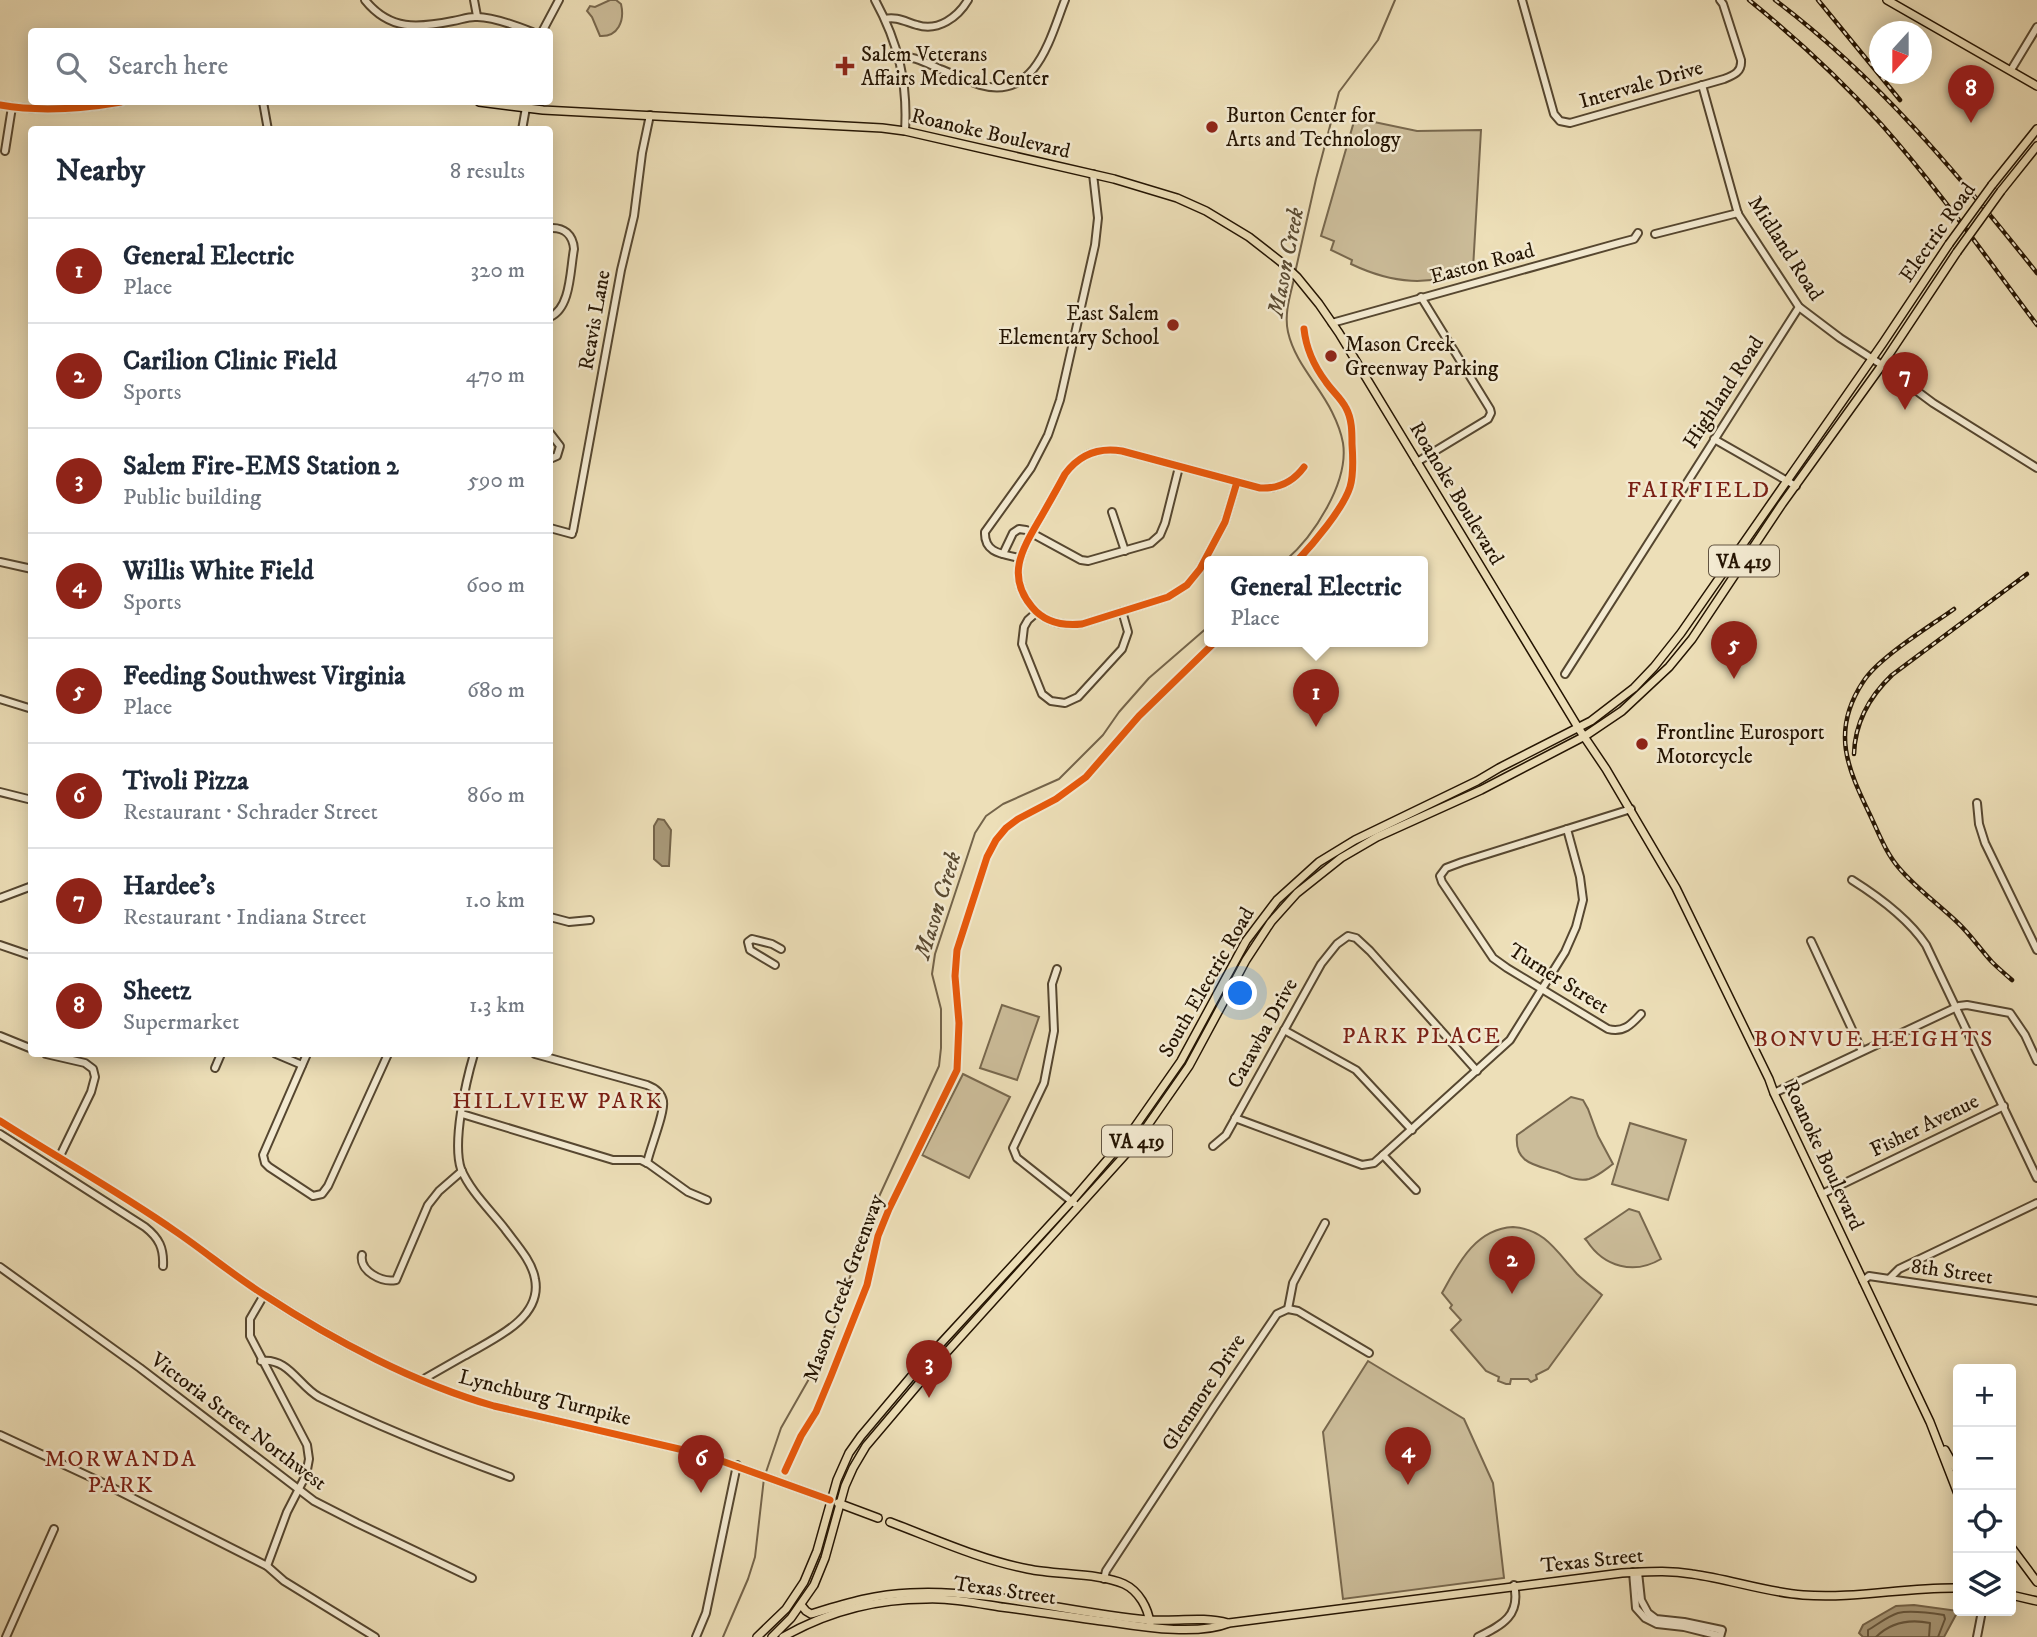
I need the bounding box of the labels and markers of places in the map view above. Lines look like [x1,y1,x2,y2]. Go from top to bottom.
place label: Salem Veterans Affairs Medical Center [861,42,1049,92]
marker: Salem Veterans Affairs Medical Center [835,56,855,76]
pin: 8 [1948,65,1994,123]
place label: Burton Center for Arts and Technology [1226,103,1402,153]
marker: Burton Center for Arts and Technology [1204,119,1220,135]
place label: East Salem Elementary School [998,301,1160,351]
marker: East Salem Elementary School [1165,317,1181,333]
place label: Mason Creek Greenway Parking [1345,332,1499,382]
marker: Mason Creek Greenway Parking [1323,348,1339,364]
pin: 7 [1882,352,1928,410]
pin: 5 [1711,621,1757,679]
pin: 1 [1293,669,1339,727]
place label: Frontline Eurosport Motorcycle [1656,720,1825,770]
marker: Frontline Eurosport Motorcycle [1634,736,1650,752]
pin: 2 [1489,1236,1535,1294]
pin: 3 [906,1340,952,1398]
pin: 4 [1385,1427,1431,1485]
pin: 6 [678,1435,724,1493]

